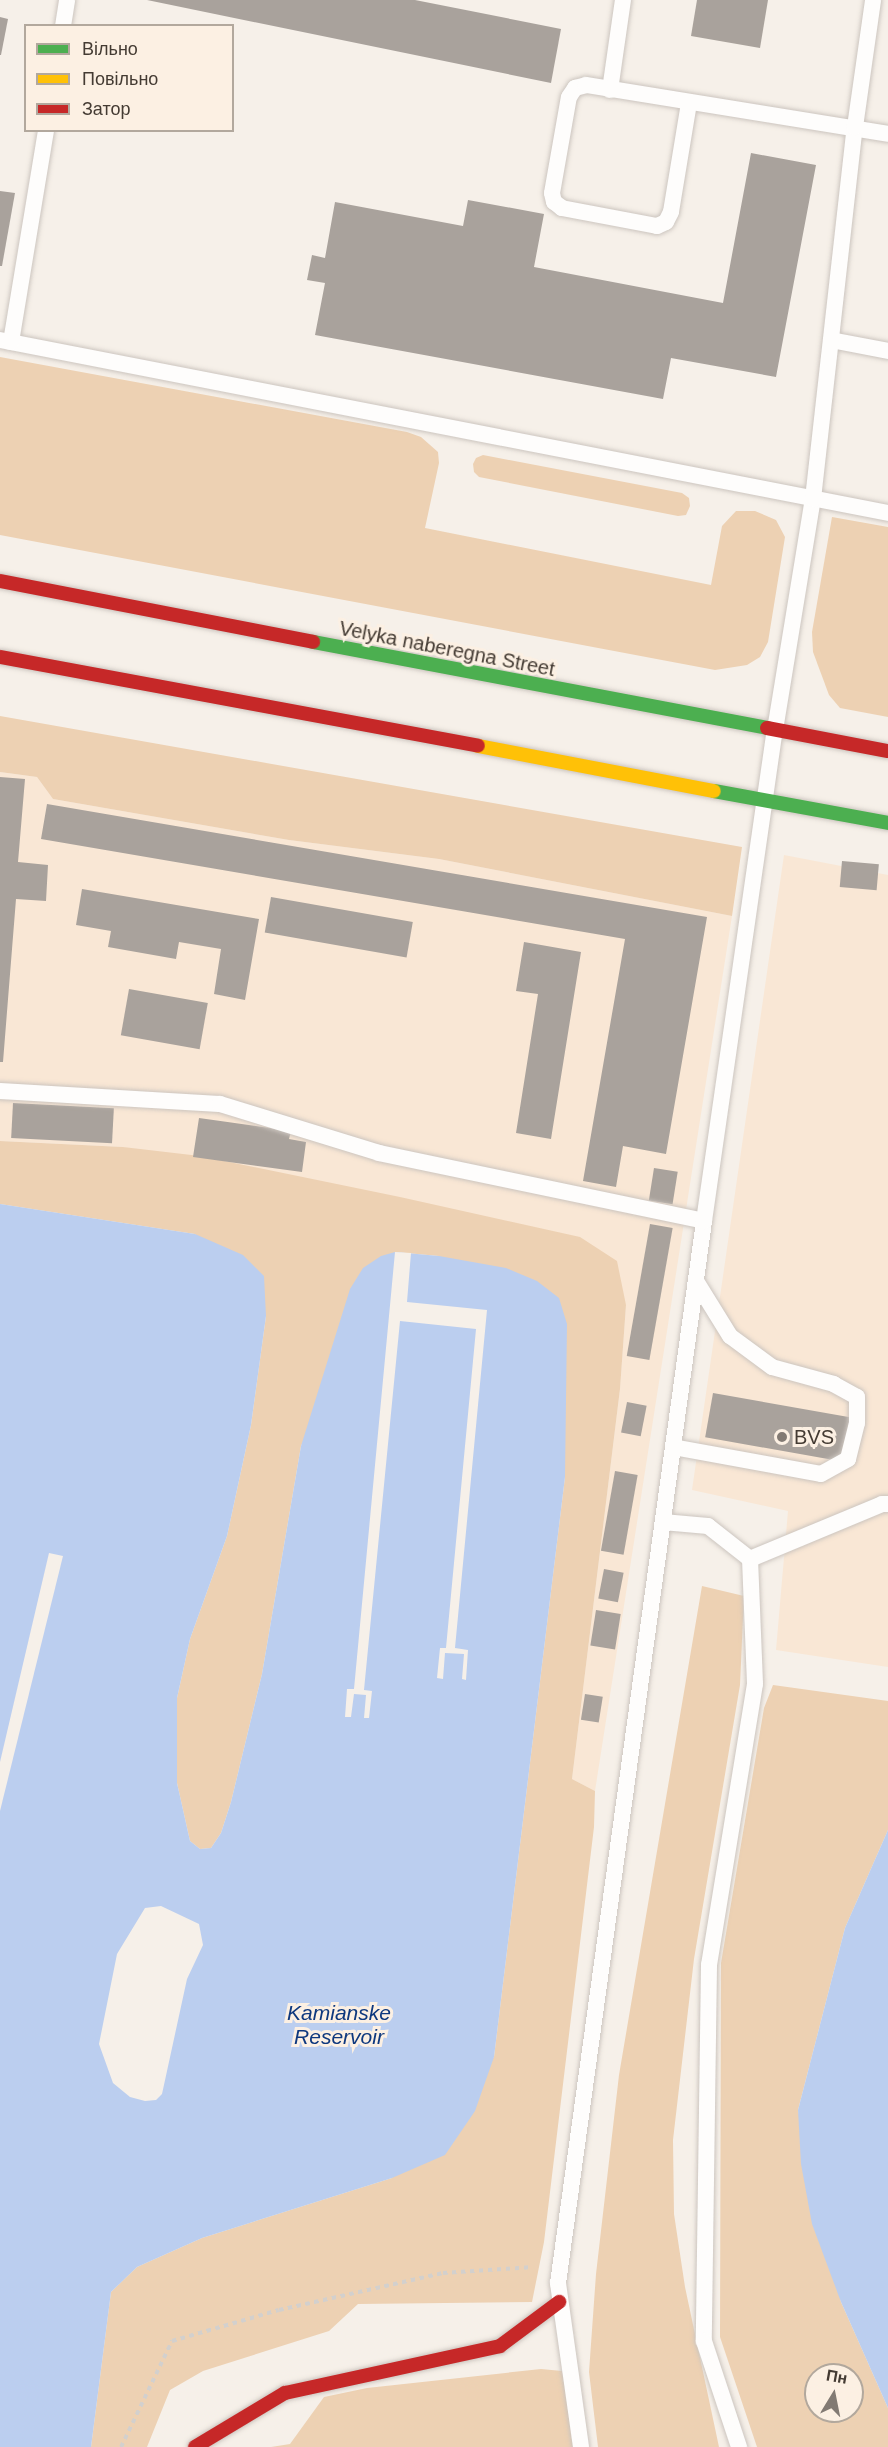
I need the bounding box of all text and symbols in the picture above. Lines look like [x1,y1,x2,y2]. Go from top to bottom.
legend [24,24,234,132]
text: Вільно [82,39,138,59]
text: Повільно [82,69,158,89]
text: Затор [82,99,131,119]
street label: Velyka naberegna Street [337,616,557,682]
place label: BVS [794,1425,834,1449]
marker: BVS [775,1430,789,1444]
water label: Kamianske Reservoir [287,2000,391,2050]
north arrow [804,2363,864,2423]
text: Пн [825,2367,849,2387]

